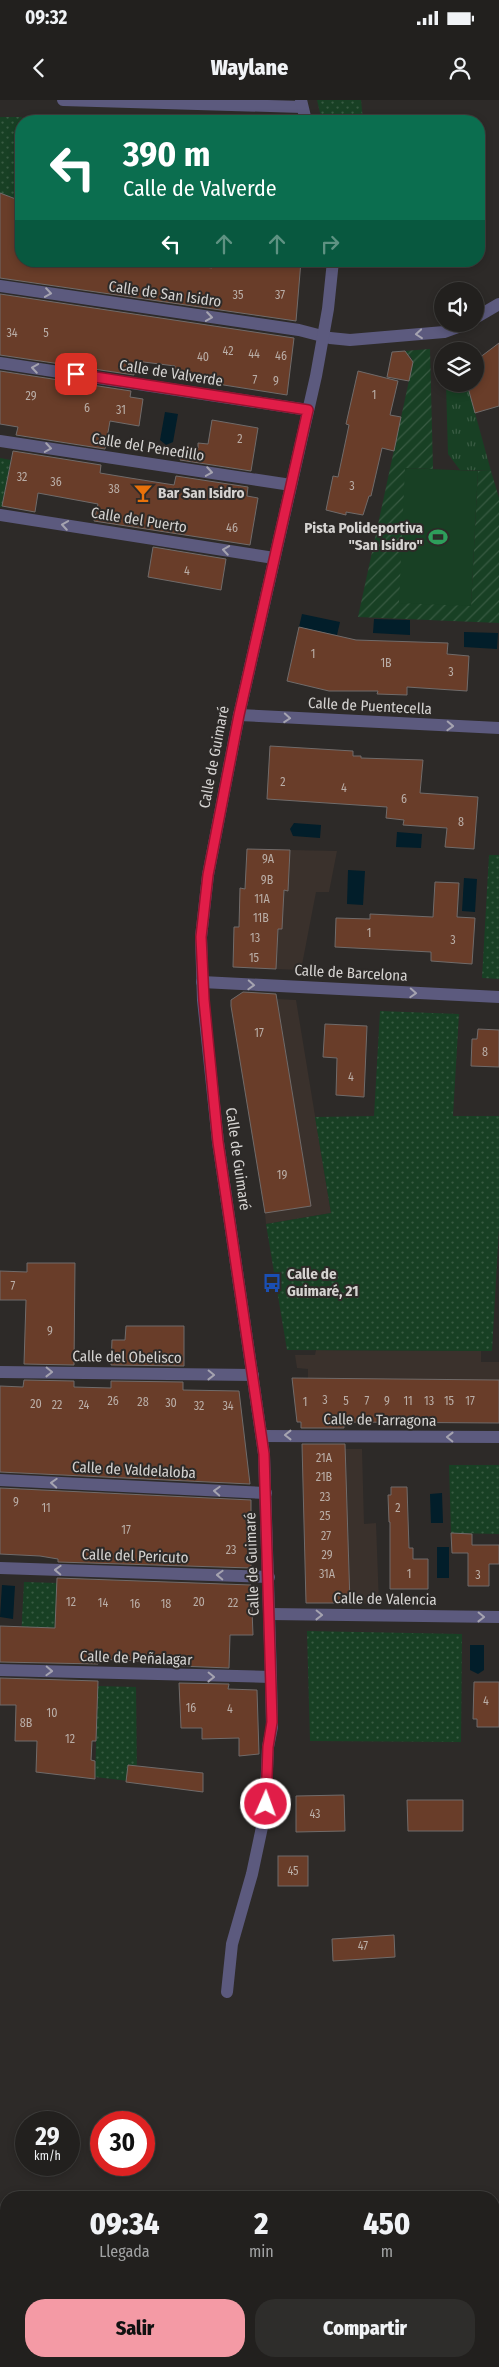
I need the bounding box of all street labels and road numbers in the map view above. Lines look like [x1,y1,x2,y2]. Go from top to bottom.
street label: Calle de San Isidro [108,277,223,311]
street label: Calle de Valverde [118,356,224,390]
street label: Calle del Penedillo [90,429,206,465]
street label: Calle del Puerto [90,504,188,536]
street label: Calle de Puentecella [308,694,432,718]
street label: Calle de Guimaré [195,704,233,810]
street label: Calle de Barcelona [294,961,408,985]
street label: Calle de Guimaré [222,1106,254,1212]
street label: Calle del Obelisco [72,1347,182,1367]
street label: Calle de Tarragona [323,1410,437,1430]
street label: Calle de Valdelaloba [72,1458,196,1482]
street label: Calle de Guimaré [241,1512,263,1616]
street label: Calle del Pericuto [81,1545,189,1567]
street label: Calle de Valencia [333,1589,437,1609]
street label: Calle de Peñalagar [79,1647,193,1669]

